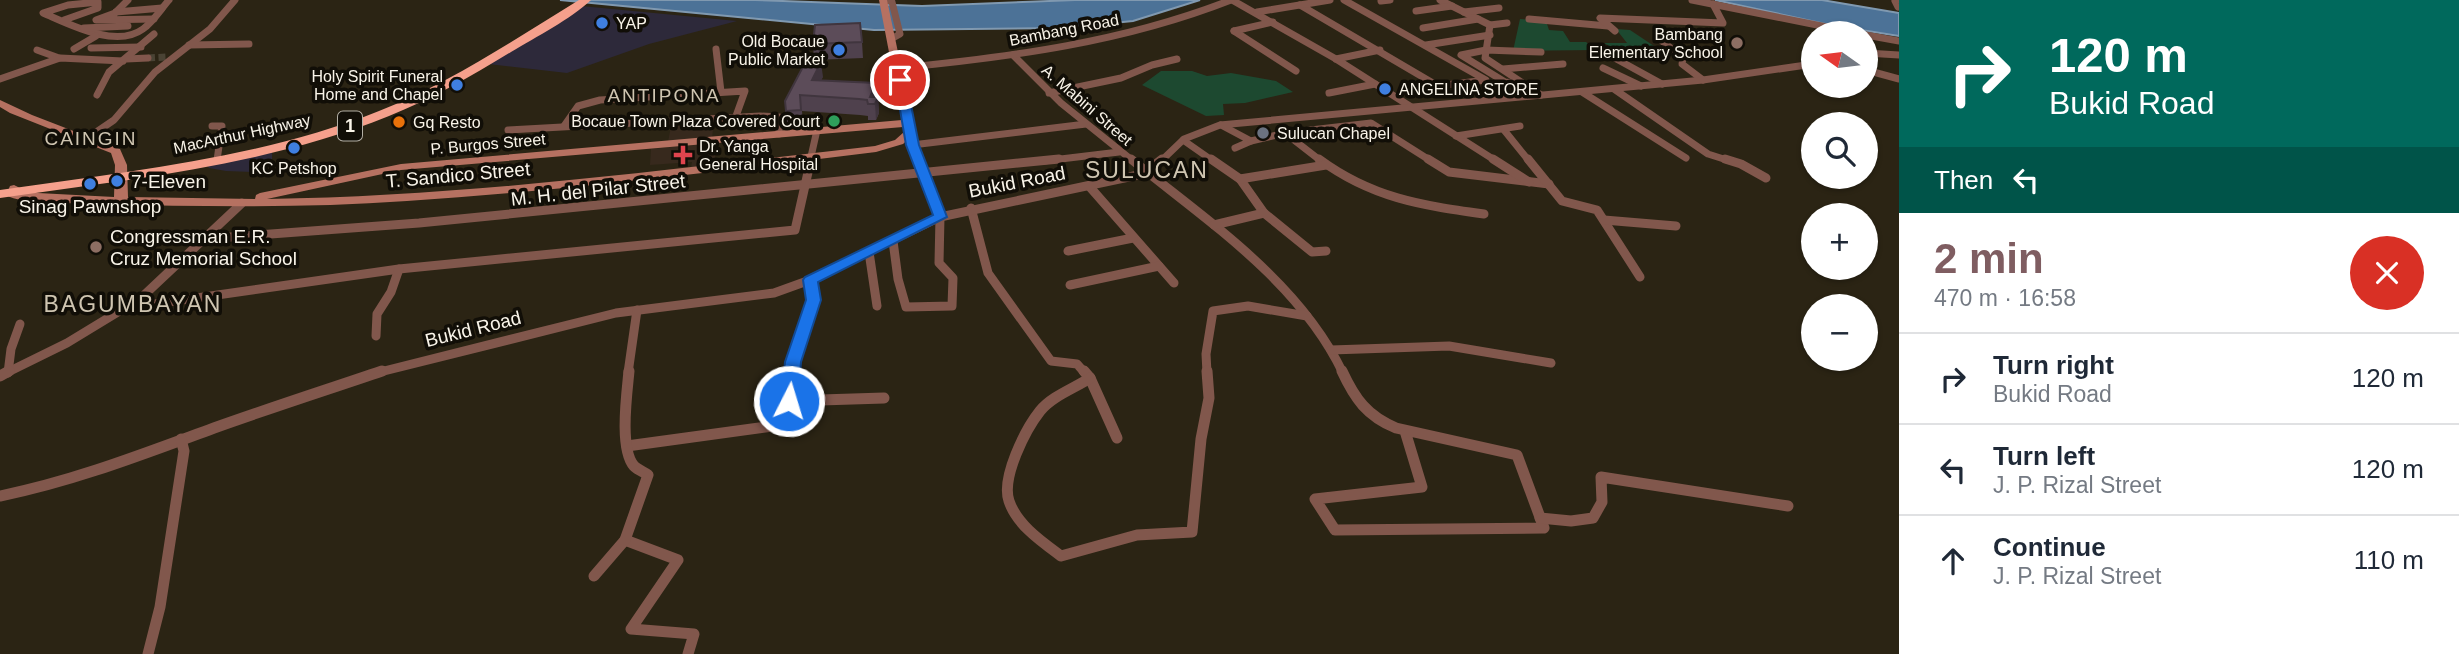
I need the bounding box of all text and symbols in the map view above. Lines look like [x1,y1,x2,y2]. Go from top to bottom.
street label: Bambang Road [1008,11,1120,49]
marker: YAP [594,15,610,31]
place label: YAP [616,15,647,32]
north arrow [1801,21,1878,98]
map controls [1801,21,1878,371]
place label: Bambang Elementary School [1589,26,1723,61]
icon: right [1934,28,2025,119]
text: 120 m [2049,28,2188,82]
place label: Old Bocaue Public Market [728,33,826,68]
marker: Bambang Elementary School [1729,35,1745,51]
marker: Old Bocaue Public Market [831,42,847,58]
pin [870,50,930,110]
icon: arrive [881,61,919,99]
street label: A. Mabini Street [1038,61,1136,149]
place label: Holy Spirit Funeral Home and Chapel [311,68,443,103]
marker: Holy Spirit Funeral Home and Chapel [449,77,465,93]
marker: ANGELINA STORE [1377,81,1393,97]
place label: ANGELINA STORE [1399,81,1538,98]
district label: ANTIPONA [607,85,721,106]
text: Bukid Road [2049,85,2214,121]
street label: MacArthur Highway [172,111,312,157]
road number: 1 [338,112,362,140]
button: search [1801,112,1878,189]
place label: Bocaue Town Plaza Covered Court [571,113,821,130]
marker: Bocaue Town Plaza Covered Court [826,113,842,129]
marker: Gq Resto [391,114,407,130]
place label: Gq Resto [413,114,481,131]
marker: Sulucan Chapel [1255,125,1271,141]
place label: Sulucan Chapel [1277,125,1390,142]
district label: CAINGIN [44,128,138,149]
street label: P. Burgos Street [430,130,547,157]
place label: Dr. Yanga General Hospital [699,138,818,173]
marker: KC Petshop [286,140,302,156]
marker: Dr. Yanga General Hospital [673,145,693,165]
district label: SULUCAN [1085,157,1209,183]
street label: T. Sandico Street [385,158,532,192]
place label: KC Petshop [251,160,337,177]
icon: left [2007,161,2045,199]
street label: Bukid Road [967,162,1067,202]
text: Then [1934,165,1993,195]
street label: M. H. del Pilar Street [510,170,687,210]
place label: 7-Eleven [131,171,206,192]
marker: 7-Eleven [109,173,125,189]
marker: Sinag Pawnshop [82,176,98,192]
place label: Sinag Pawnshop [19,196,161,217]
button: + [1801,203,1878,280]
place label: Congressman E.R. Cruz Memorial School [110,226,297,269]
text: 2 min [1934,235,2044,282]
button: close [2350,236,2424,310]
marker: Congressman E.R. Cruz Memorial School [88,239,104,255]
text: 470 m · 16:58 [1934,285,2076,311]
district label: BAGUMBAYAN [44,291,222,317]
button: − [1801,294,1878,371]
street label: Bukid Road [423,307,523,351]
text: Turn right [1993,350,2114,380]
icon: right [1934,360,1972,398]
text: 120 m [2352,363,2424,393]
position arrow [752,364,826,438]
text: Bukid Road [1993,381,2112,407]
text: Turn left [1993,441,2095,471]
icon: left [1934,451,1972,489]
text: 120 m [2352,454,2424,484]
text: J. P. Rizal Street [1993,472,2161,498]
text: Continue [1993,532,2106,562]
icon: ahead [1934,542,1972,580]
text: 110 m [2354,545,2424,575]
text: J. P. Rizal Street [1993,563,2161,589]

